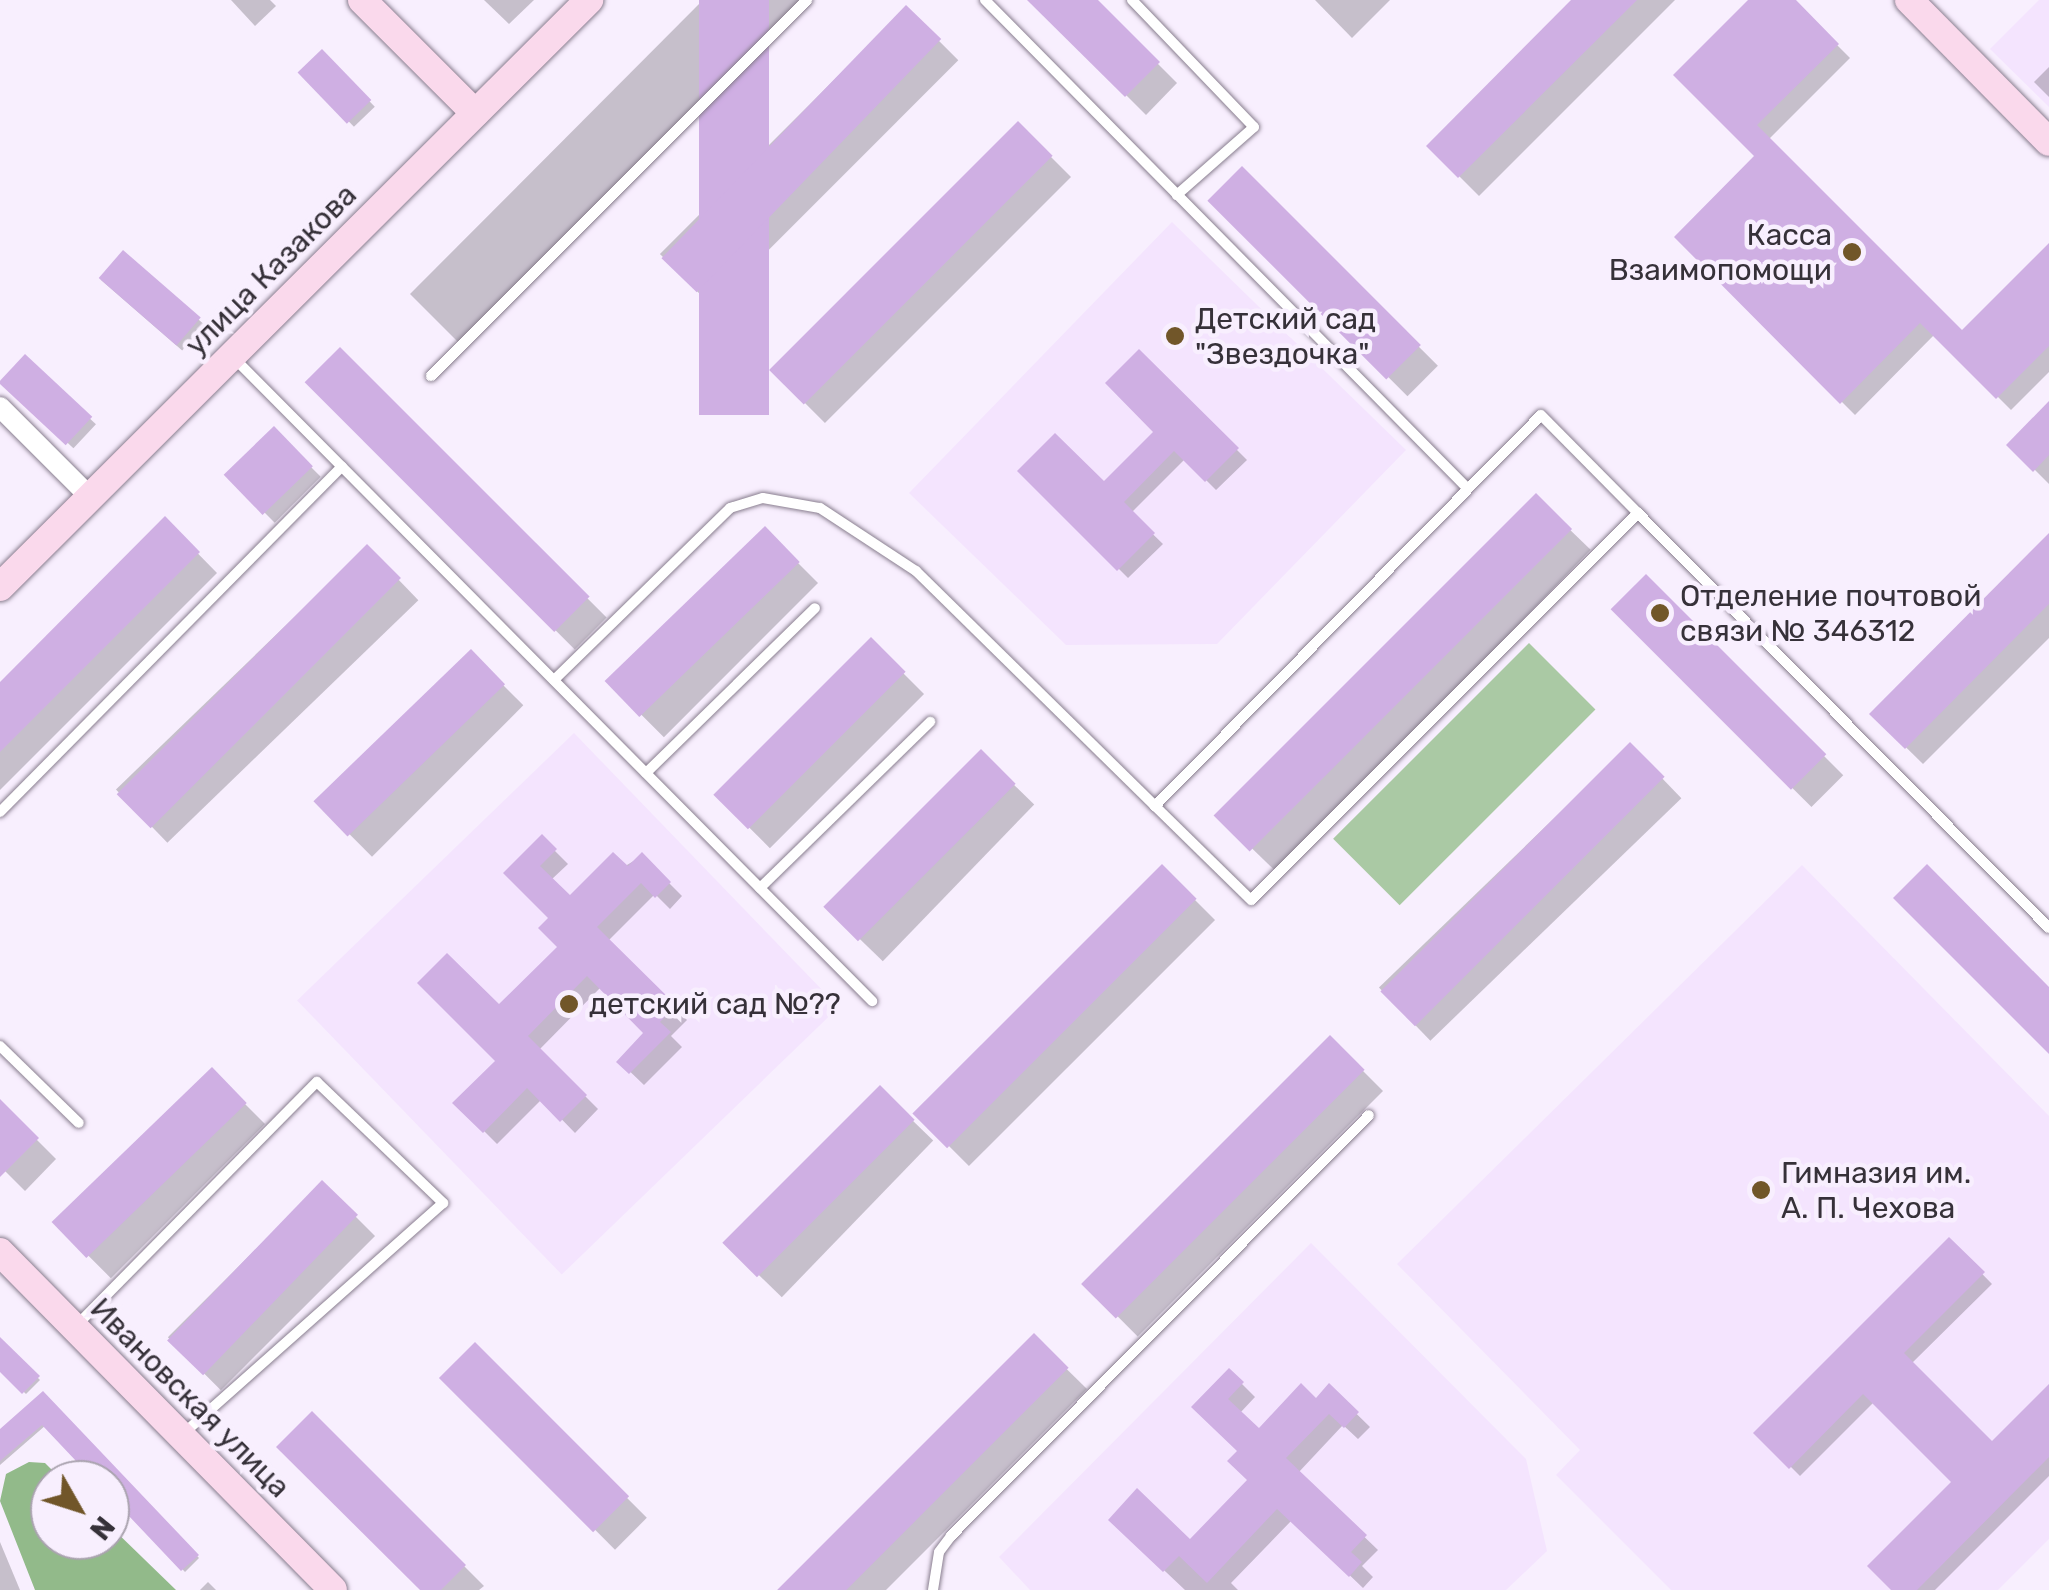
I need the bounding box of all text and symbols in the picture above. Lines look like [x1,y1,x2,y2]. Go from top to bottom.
street label: улица Казакова [178,177,364,363]
place label: Касса Взаимопомощи [1609,217,1832,288]
marker: Касса Взаимопомощи [1841,241,1863,263]
place label: Детский сад "Звездочка" [1195,301,1376,372]
marker: Детский сад "Звездочка" [1164,325,1186,347]
place label: Отделение почтовой связи № 346312 [1680,578,1982,648]
marker: Отделение почтовой связи № 346312 [1649,602,1671,624]
place label: детский сад №?? [589,986,841,1022]
marker: детский сад №?? [558,993,580,1015]
place label: Гимназия им. А. П. Чехова [1781,1155,1971,1226]
marker: Гимназия им. А. П. Чехова [1750,1179,1772,1201]
street label: Ивановская улица [83,1291,297,1505]
north arrow [30,1460,130,1560]
text: N [83,1510,121,1546]

